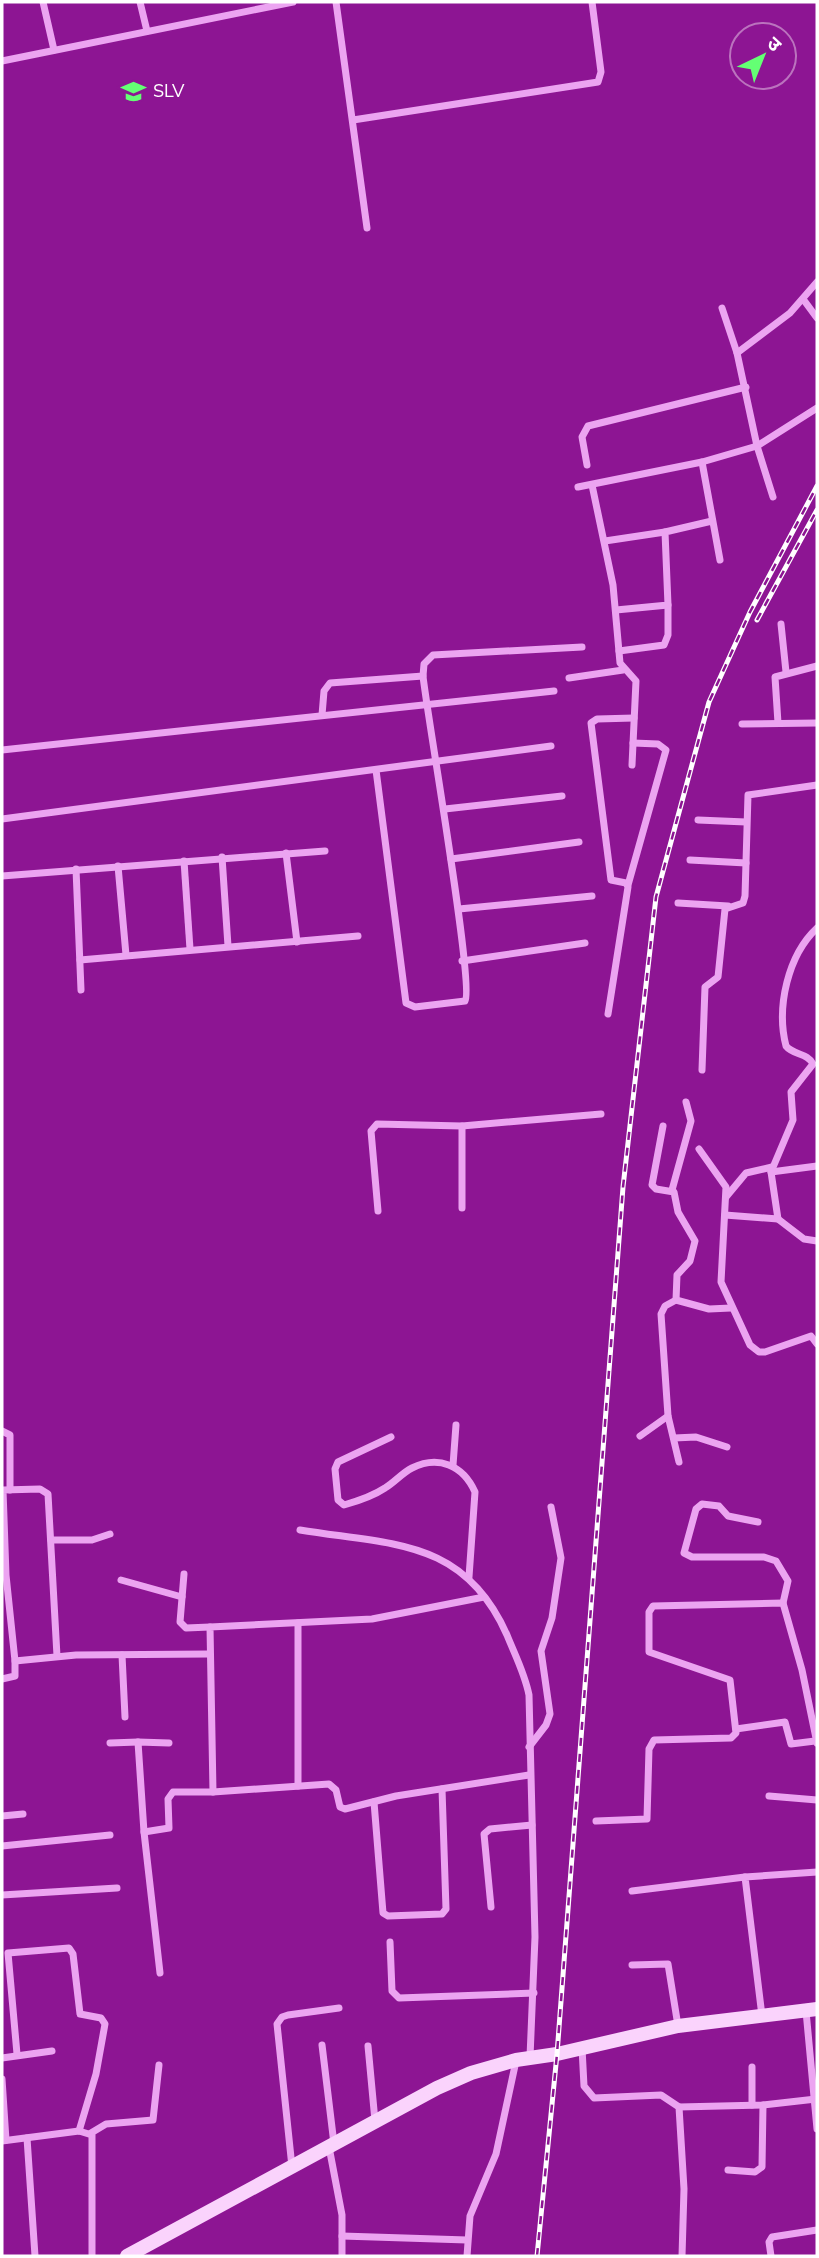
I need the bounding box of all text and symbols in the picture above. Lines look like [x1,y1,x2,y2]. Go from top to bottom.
north arrow [728,21,798,91]
text: उ [761,31,787,58]
school or university icon: SLV [119,77,147,105]
place label: SLV [153,79,185,103]

